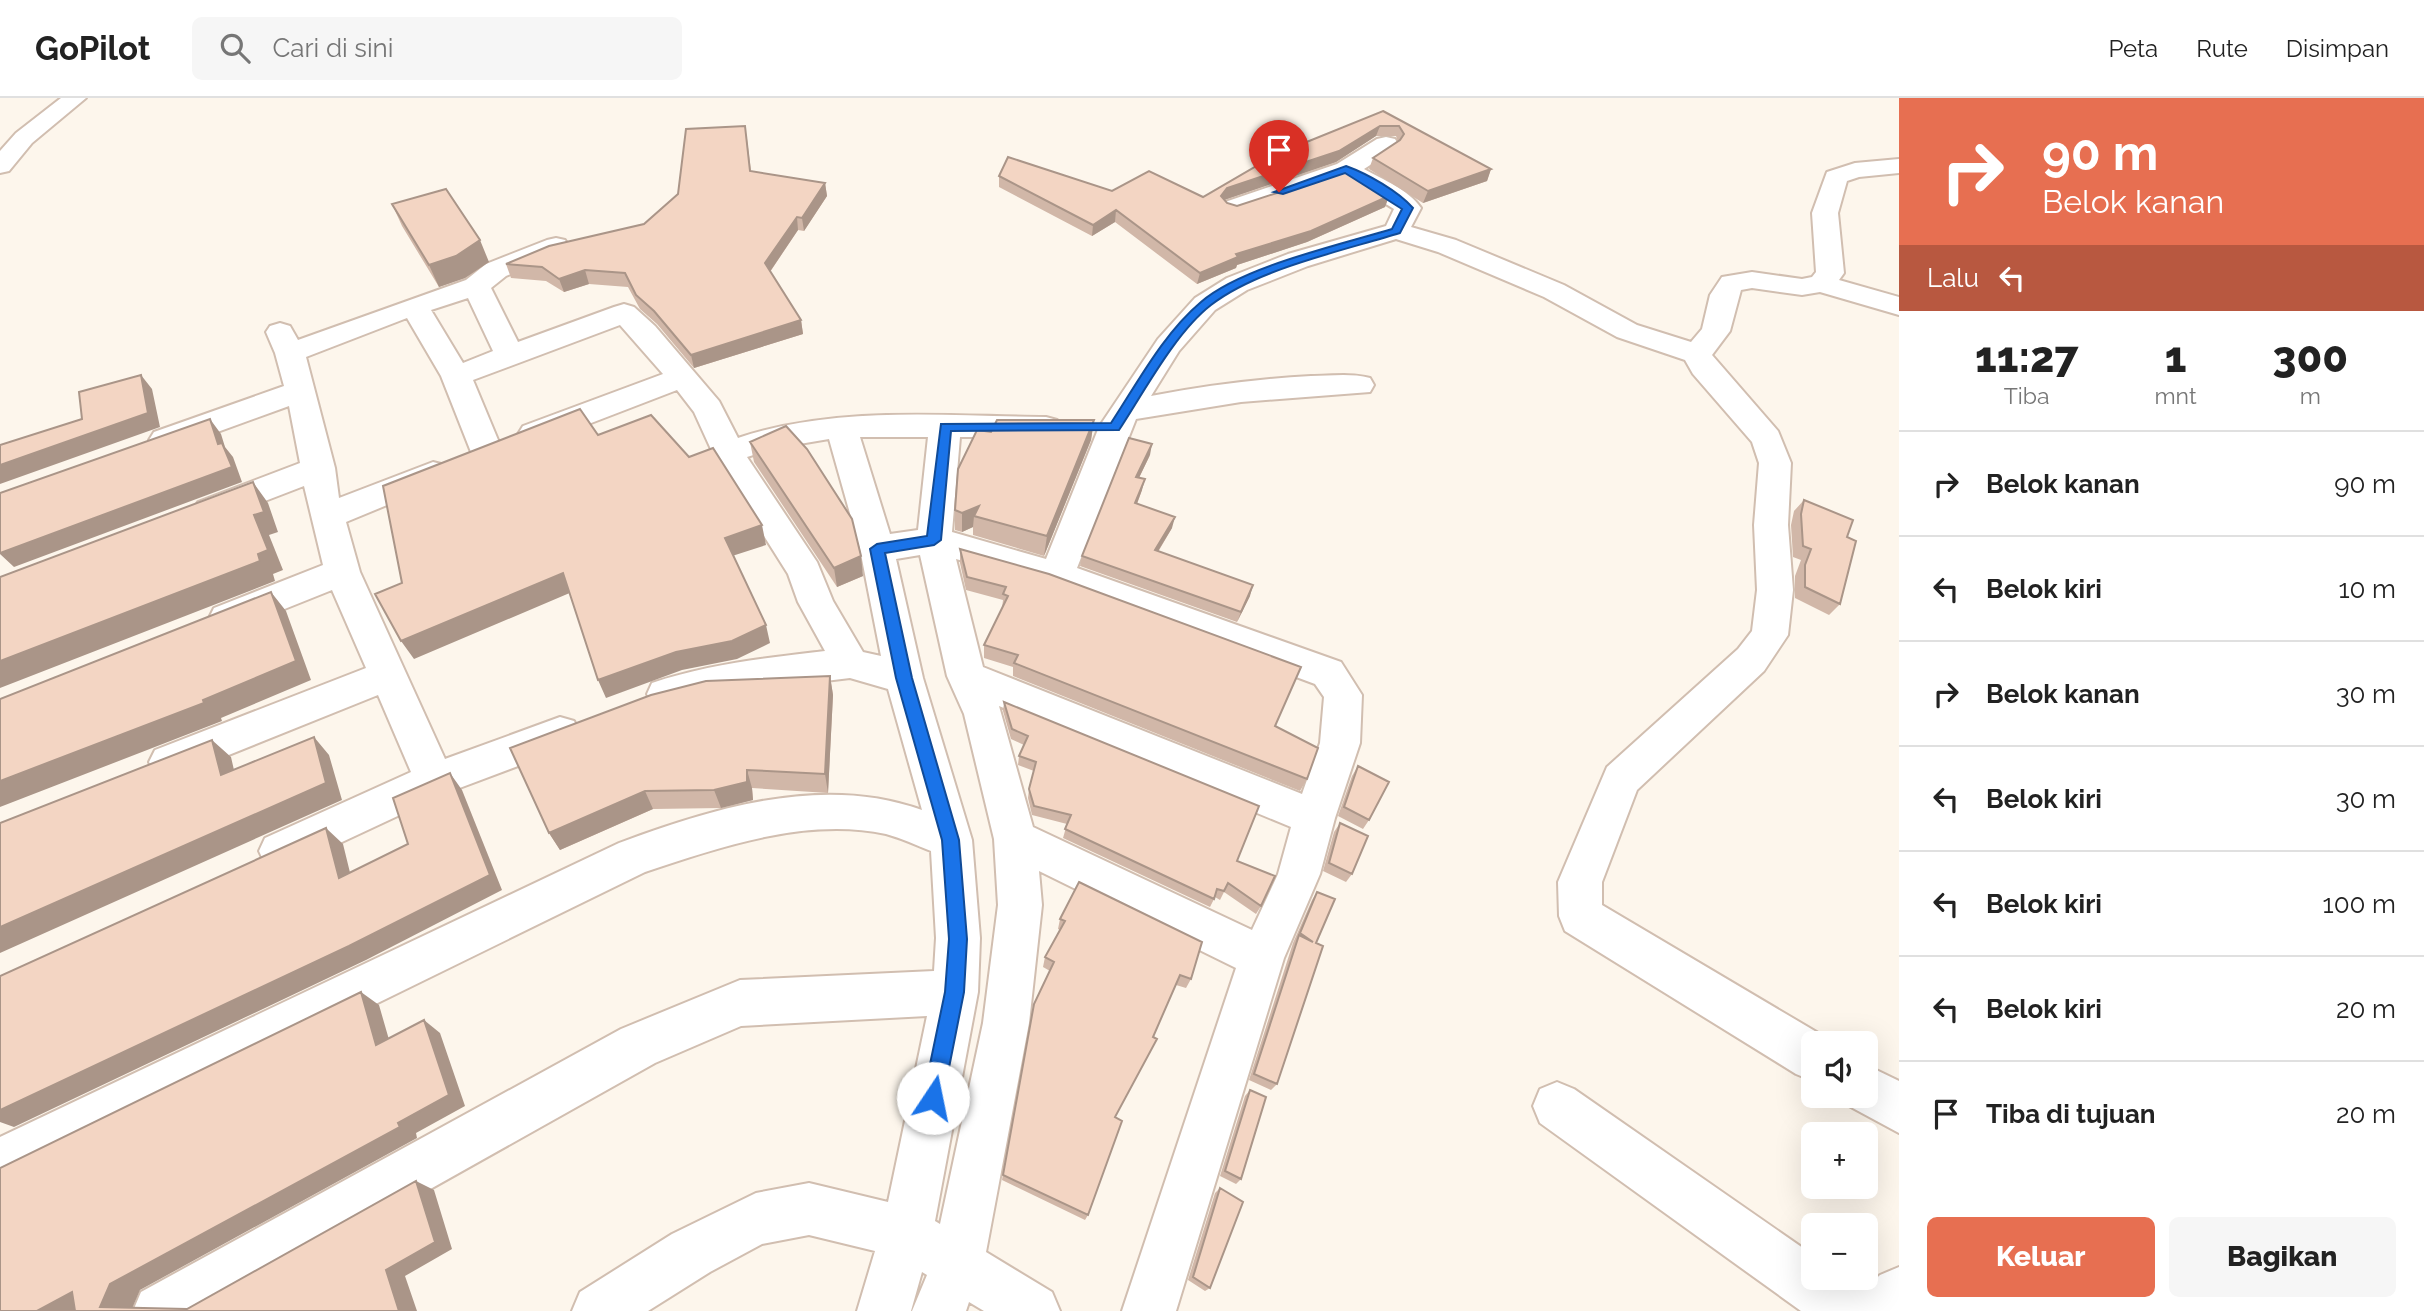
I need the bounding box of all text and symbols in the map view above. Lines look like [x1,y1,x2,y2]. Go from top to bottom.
search box [192,17,682,80]
text: GoPilot [35,29,150,68]
icon: search [216,29,254,67]
text: Cari di sini [272,33,393,63]
text: Peta [2108,34,2158,63]
text: Rute [2196,34,2248,63]
text: Disimpan [2286,34,2389,63]
pin [1249,120,1309,192]
text: 90 m [2042,124,2158,181]
icon: right [1927,126,2018,217]
icon: arrive [1260,131,1298,169]
text: Belok kanan [2042,183,2224,220]
icon: left [1993,259,2031,297]
text: Lalu [1927,263,1979,293]
text: 11:27 [1975,333,2079,382]
text: 1 [2165,333,2186,382]
text: 300 [2273,333,2348,382]
text: Tiba [2004,382,2050,409]
text: mnt [2154,382,2197,409]
text: m [2300,382,2321,409]
icon: right [1927,465,1965,503]
text: Belok kanan [1986,469,2140,499]
text: 90 m [2334,469,2396,499]
icon: left [1927,570,1965,608]
text: Belok kiri [1986,574,2102,604]
text: 10 m [2338,574,2396,604]
icon: right [1927,675,1965,713]
text: Belok kanan [1986,679,2140,709]
text: 30 m [2336,679,2396,709]
icon: left [1927,780,1965,818]
text: Belok kiri [1986,784,2102,814]
text: 30 m [2336,784,2396,814]
icon: left [1927,885,1965,923]
text: Belok kiri [1986,889,2102,919]
text: 100 m [2323,889,2396,919]
icon: left [1927,990,1965,1028]
text: Belok kiri [1986,994,2102,1024]
text: 20 m [2336,994,2396,1024]
map controls [1801,1031,1878,1290]
button: sound [1801,1031,1878,1108]
position arrow [896,1061,970,1135]
icon: arrive [1927,1095,1965,1133]
text: Tiba di tujuan [1986,1099,2156,1129]
text: 20 m [2336,1099,2396,1129]
button: + [1801,1122,1878,1199]
button: − [1801,1213,1878,1290]
button: Keluar [1927,1217,2155,1297]
button: Bagikan [2169,1217,2396,1297]

